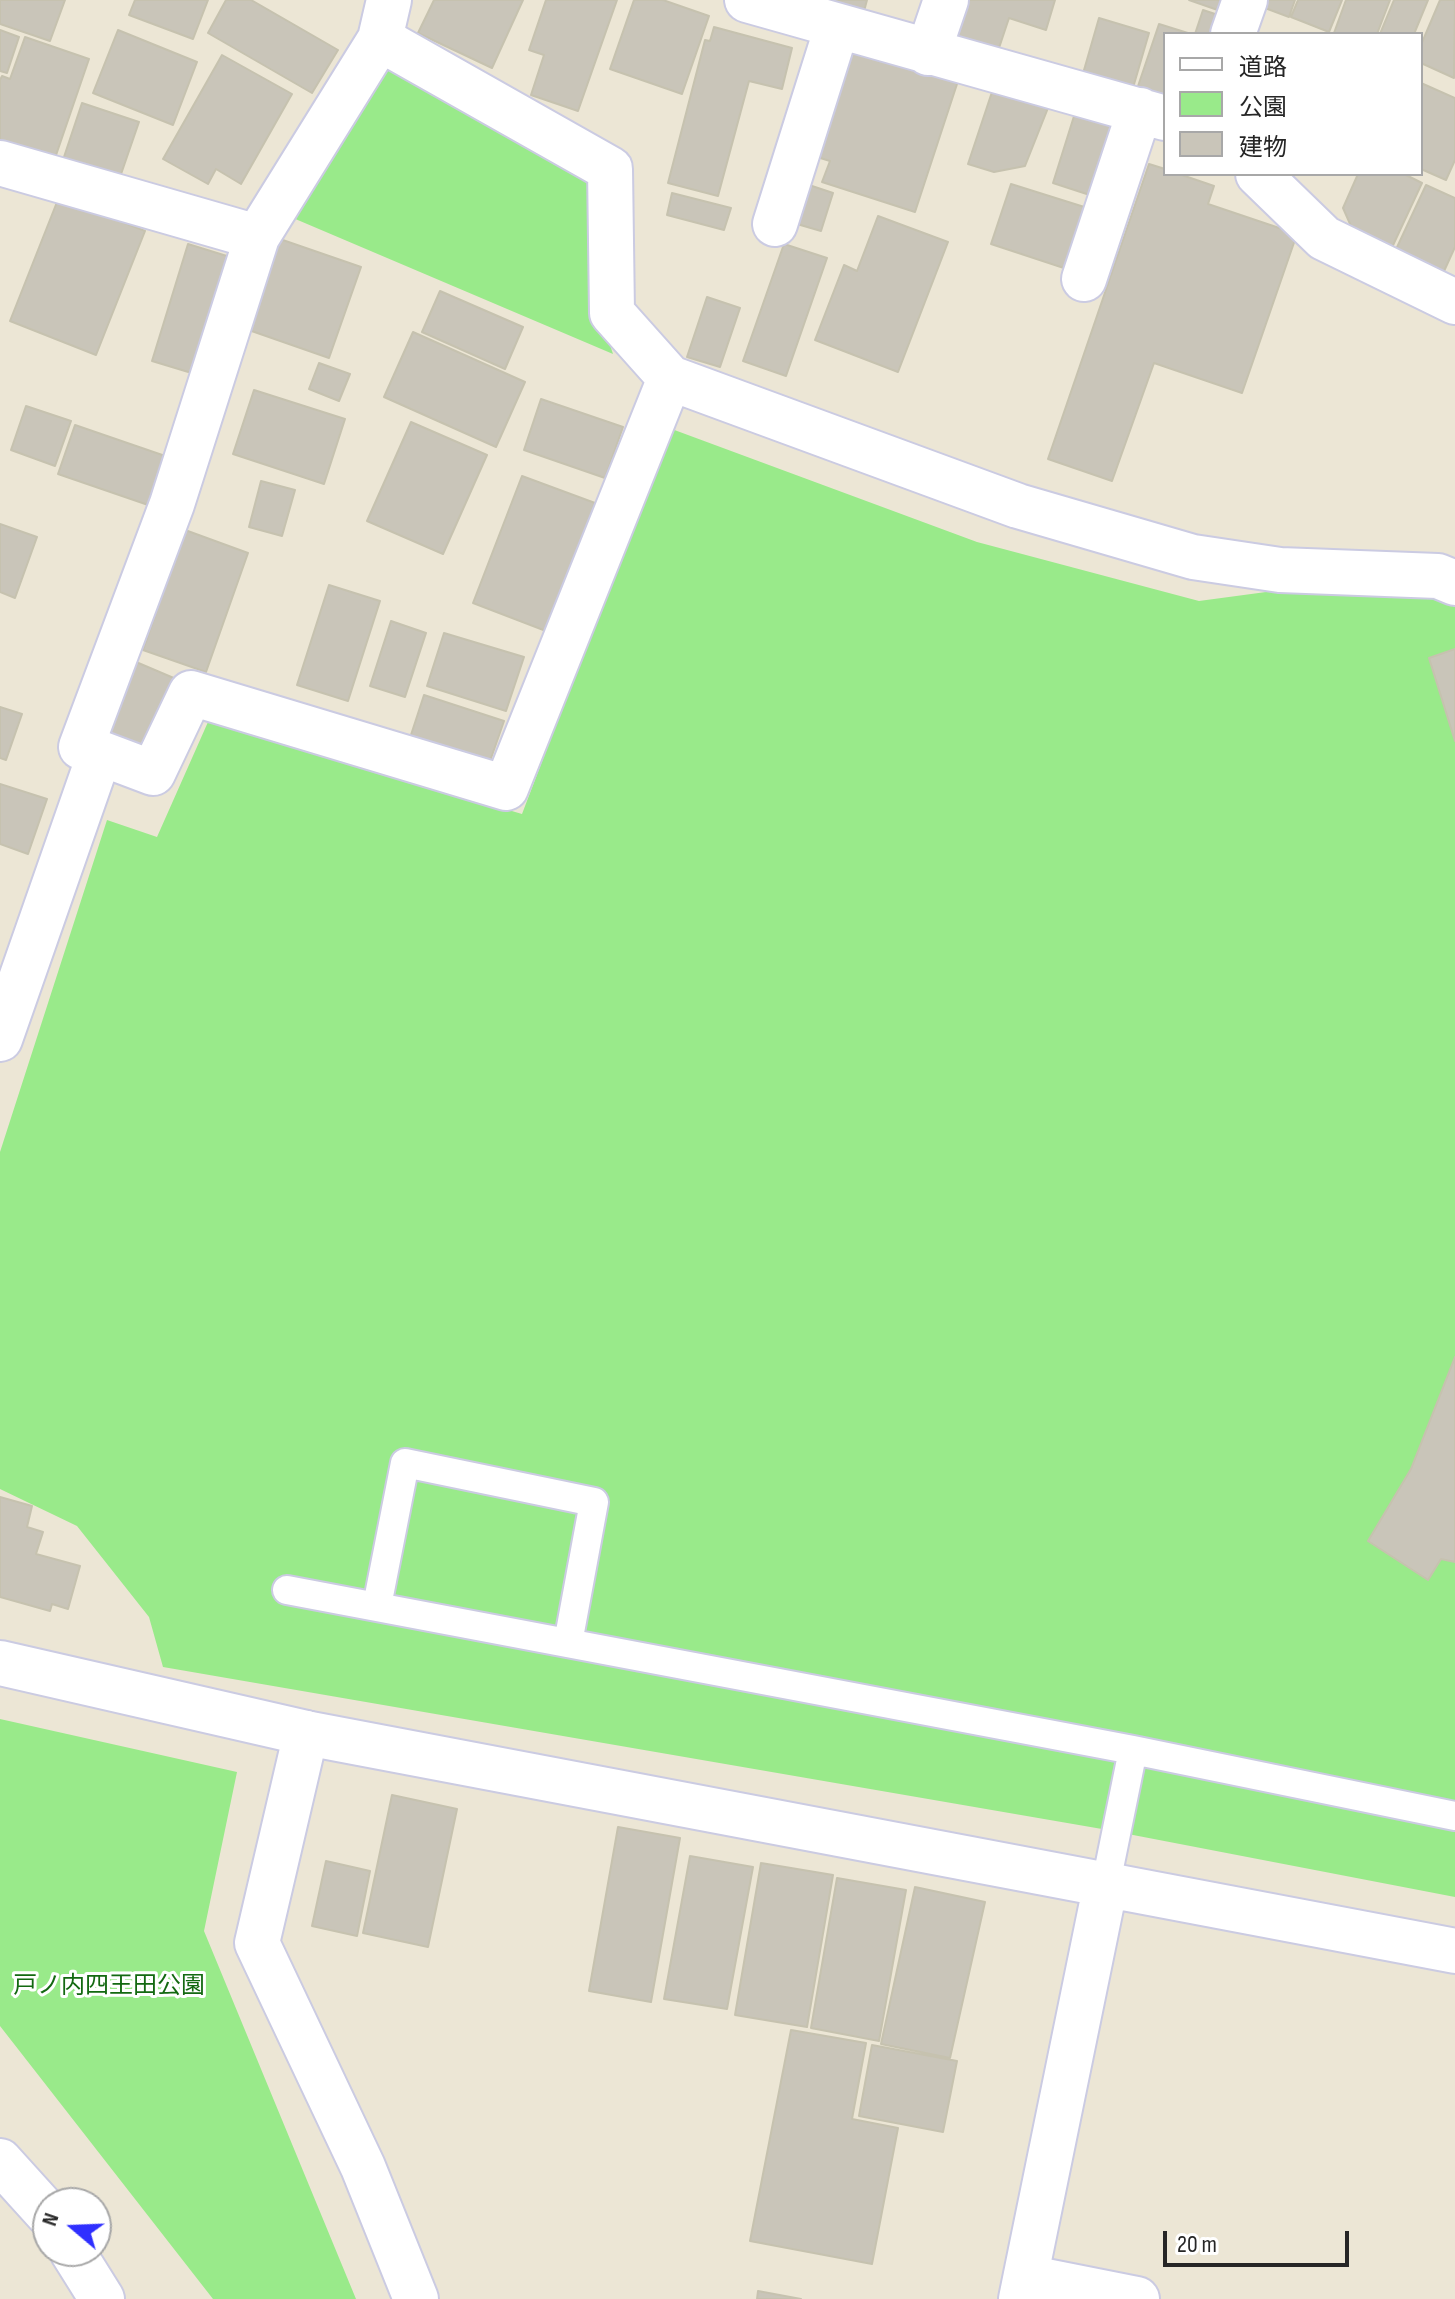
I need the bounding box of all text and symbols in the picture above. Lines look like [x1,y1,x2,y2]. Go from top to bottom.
legend [1163,32,1423,176]
text: 道路 [1239,53,1287,82]
text: 公園 [1239,93,1287,122]
text: 建物 [1239,133,1287,162]
park label: 戸ノ内四王田公園 [13,1973,205,2001]
north arrow [32,2187,112,2267]
text: N [36,2210,65,2230]
scale bar [1167,2215,1353,2265]
text: 20 m [1177,2230,1217,2259]

